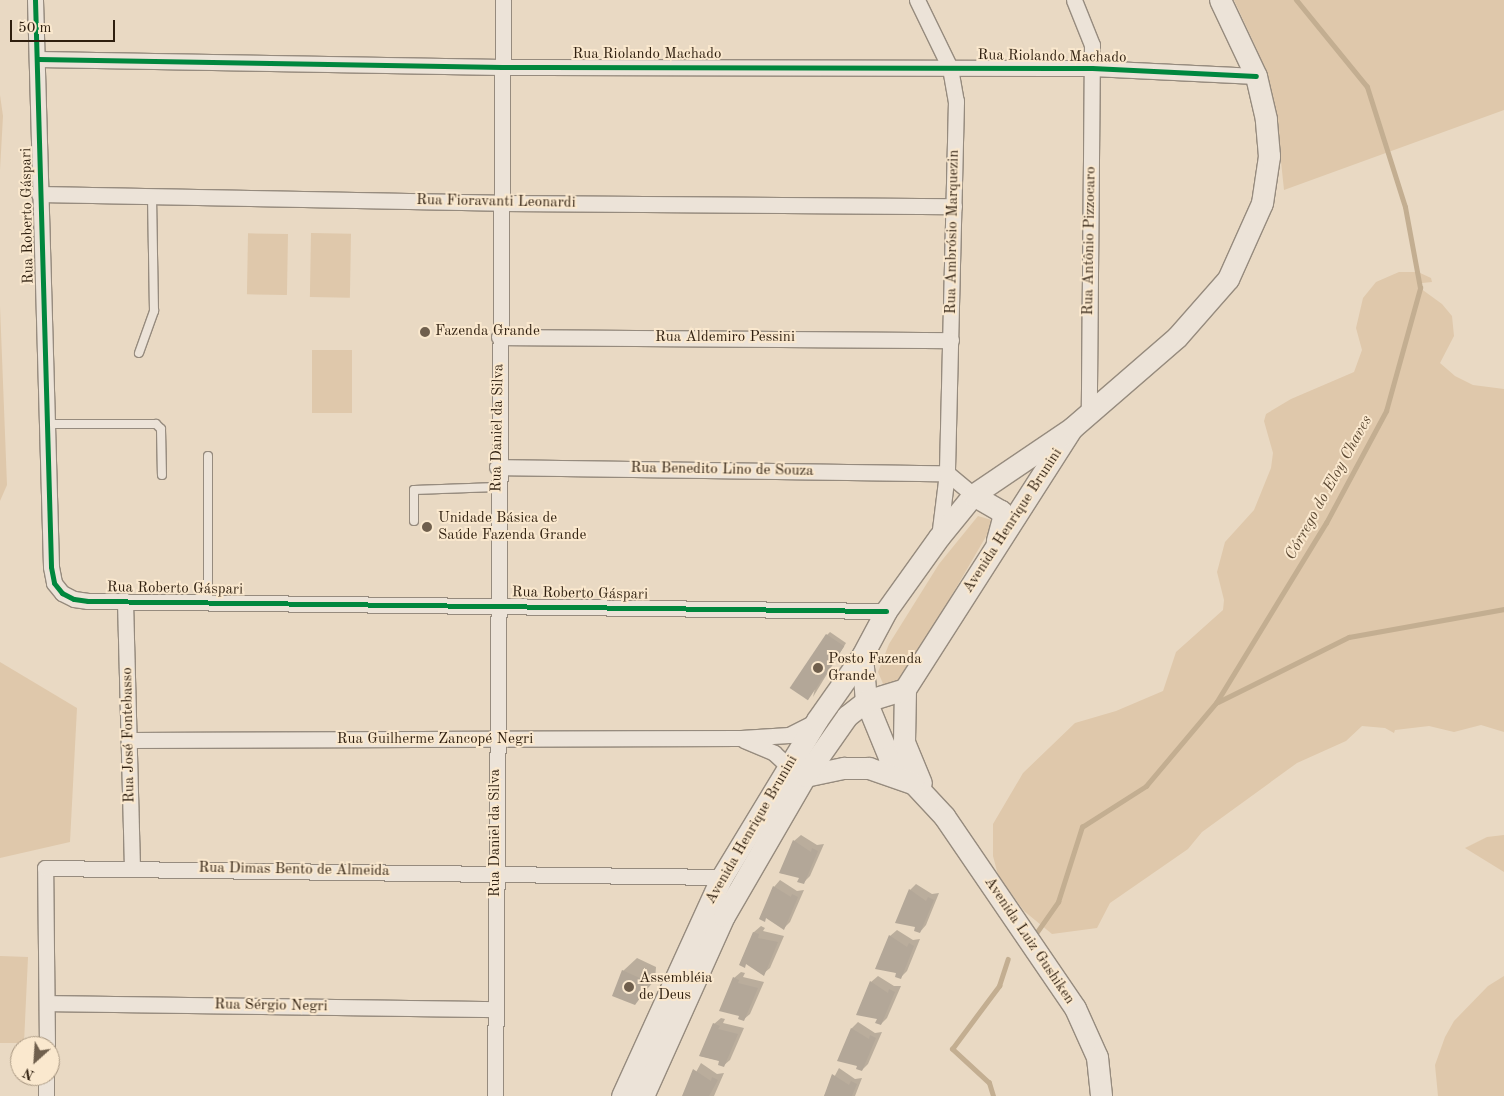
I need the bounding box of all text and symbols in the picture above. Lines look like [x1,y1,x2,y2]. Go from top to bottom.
scale bar [12,10,118,42]
text: 50 m [18,21,52,36]
street label: Rua Riolando Machado [573,46,721,64]
street label: Rua Riolando Machado [977,47,1127,67]
street label: Rua Roberto Gáspari [18,148,38,284]
street label: Rua Ambrósio Marquezin [943,150,963,314]
street label: Rua Antônio Pizzocaro [1080,166,1100,316]
street label: Rua Fioravanti Leonardi [416,192,576,212]
place label: Fazenda Grande [435,323,540,341]
marker: Fazenda Grande [419,326,431,338]
street label: Rua Aldemiro Pessini [655,329,795,347]
street label: Rua Daniel da Silva [488,364,508,492]
water label: Córrego do Eloy Chaves [1281,412,1377,564]
street label: Avenida Henrique Brunini [960,445,1066,597]
street label: Rua Benedito Lino de Souza [630,459,814,481]
place label: Unidade Básica de Saúde Fazenda Grande [438,509,586,544]
marker: Unidade Básica de Saúde Fazenda Grande [420,520,434,534]
street label: Rua Roberto Gáspari [107,579,243,599]
street label: Rua Roberto Gáspari [512,584,648,604]
place label: Posto Fazenda Grande [828,650,922,685]
marker: Posto Fazenda Grande [812,662,824,674]
street label: Rua José Fontebasso [119,667,139,803]
street label: Rua Guilherme Zancopé Negri [337,731,533,749]
street label: Avenida Henrique Brunini [702,752,802,908]
street label: Rua Daniel da Silva [487,769,505,897]
street label: Rua Dimas Bento de Almeida [198,859,390,881]
street label: Avenida Luiz Gushiken [980,874,1078,1008]
place label: Assembléia de Deus [639,969,712,1004]
marker: Assembléia de Deus [623,981,635,993]
street label: Rua Sérgio Negri [214,996,328,1016]
north arrow [10,1036,60,1086]
text: N [21,1065,37,1082]

